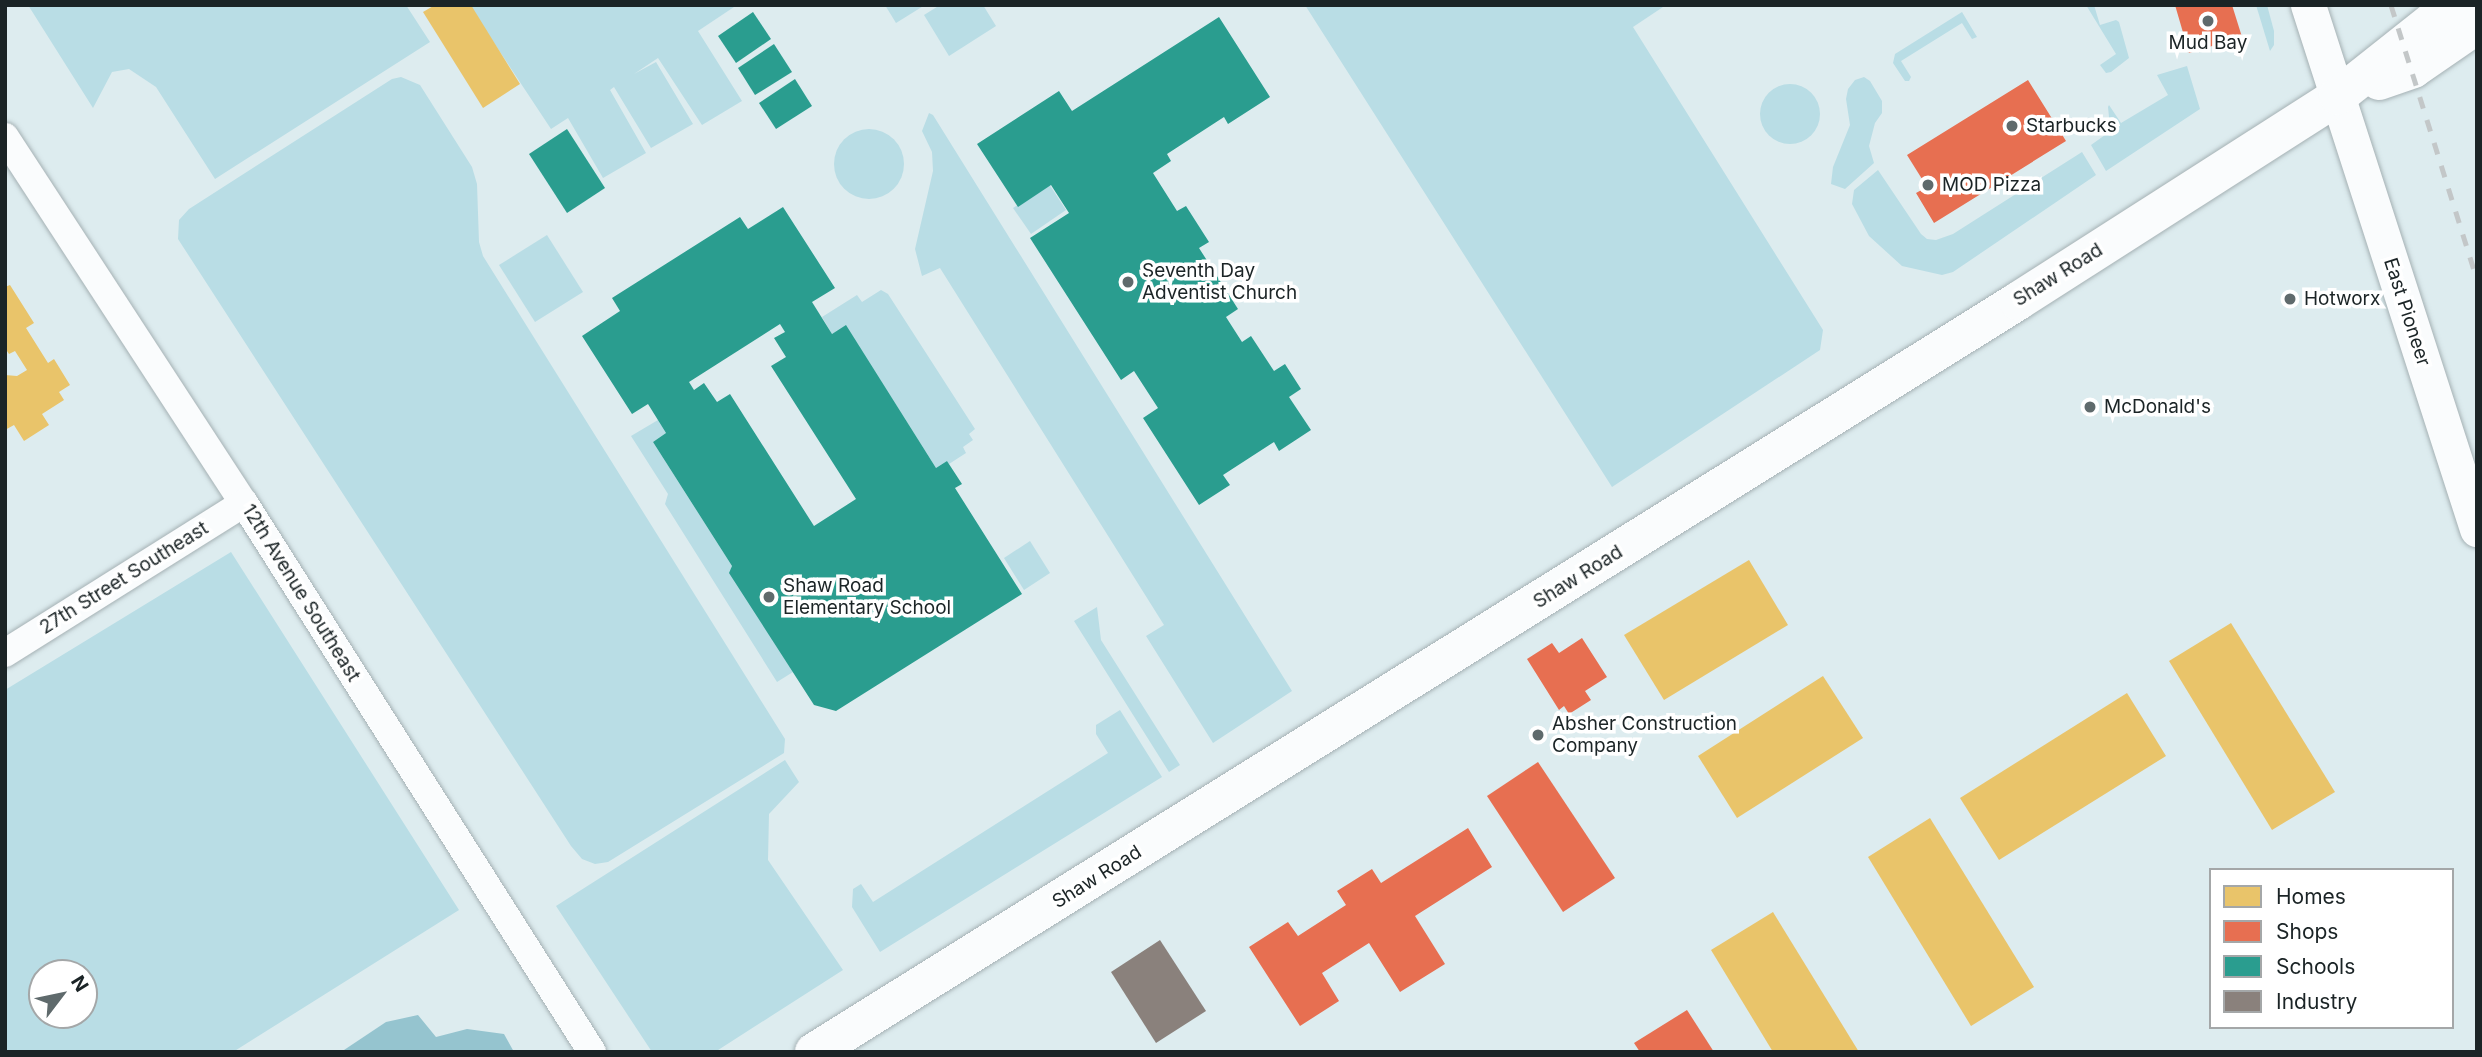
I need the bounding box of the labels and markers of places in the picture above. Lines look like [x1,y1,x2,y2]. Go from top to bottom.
marker: Mud Bay [2200,13,2216,29]
place label: Mud Bay [2169,32,2247,54]
place label: Starbucks [2026,115,2117,137]
marker: Starbucks [2004,118,2020,134]
place label: MOD Pizza [1942,174,2041,196]
marker: MOD Pizza [1920,177,1936,193]
place label: Seventh Day Adventist Church [1142,260,1297,304]
marker: Seventh Day Adventist Church [1120,274,1136,290]
place label: Hotworx [2304,288,2380,310]
marker: Hotworx [2282,291,2298,307]
place label: McDonald's [2104,396,2211,418]
marker: McDonald's [2082,399,2098,415]
place label: Shaw Road Elementary School [783,575,951,619]
marker: Shaw Road Elementary School [761,589,777,605]
place label: Absher Construction Company [1552,713,1737,757]
marker: Absher Construction Company [1530,727,1546,743]

